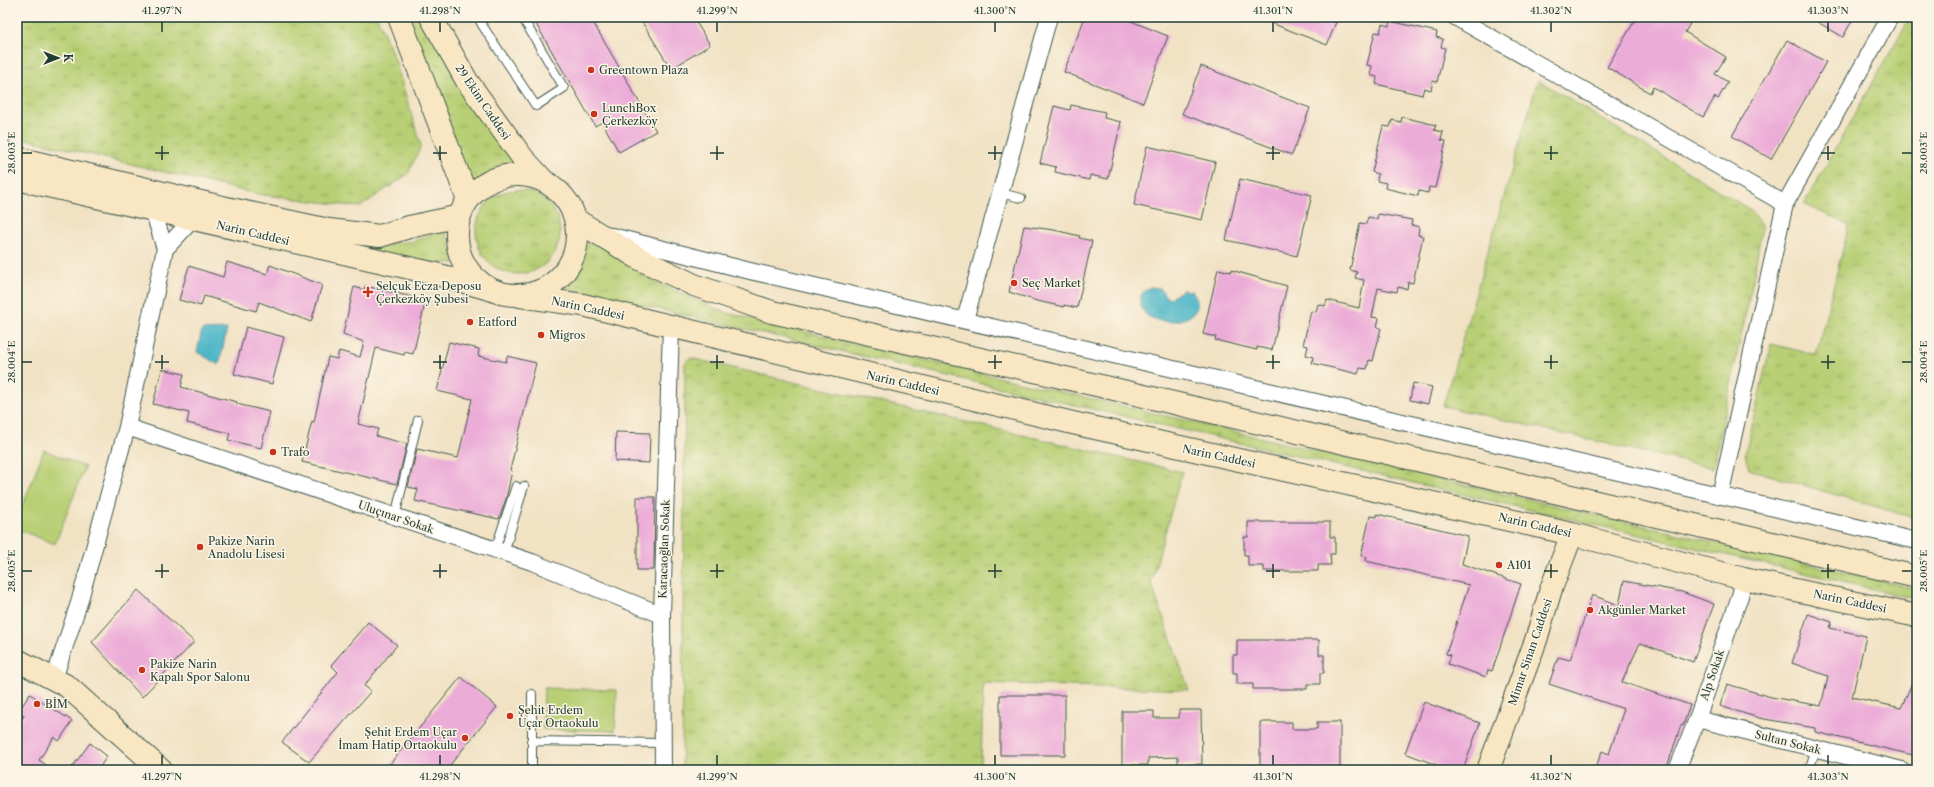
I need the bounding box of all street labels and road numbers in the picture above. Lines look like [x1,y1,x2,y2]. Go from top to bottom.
street label: 29 Ekim Caddesi [453,62,514,143]
street label: Narin Caddesi [215,218,291,248]
street label: Narin Caddesi [550,293,626,323]
street label: Narin Caddesi [865,368,941,398]
street label: Narin Caddesi [1181,441,1257,471]
street label: Uluçınar Sokak [356,497,436,537]
street label: Karacaoğlan Sokak [655,499,673,599]
street label: Narin Caddesi [1497,510,1573,540]
street label: Narin Caddesi [1812,586,1888,616]
street label: Mimar Sinan Caddesi [1505,596,1555,707]
street label: Alp Sokak [1696,647,1727,703]
street label: Sultan Sokak [1753,727,1823,757]

